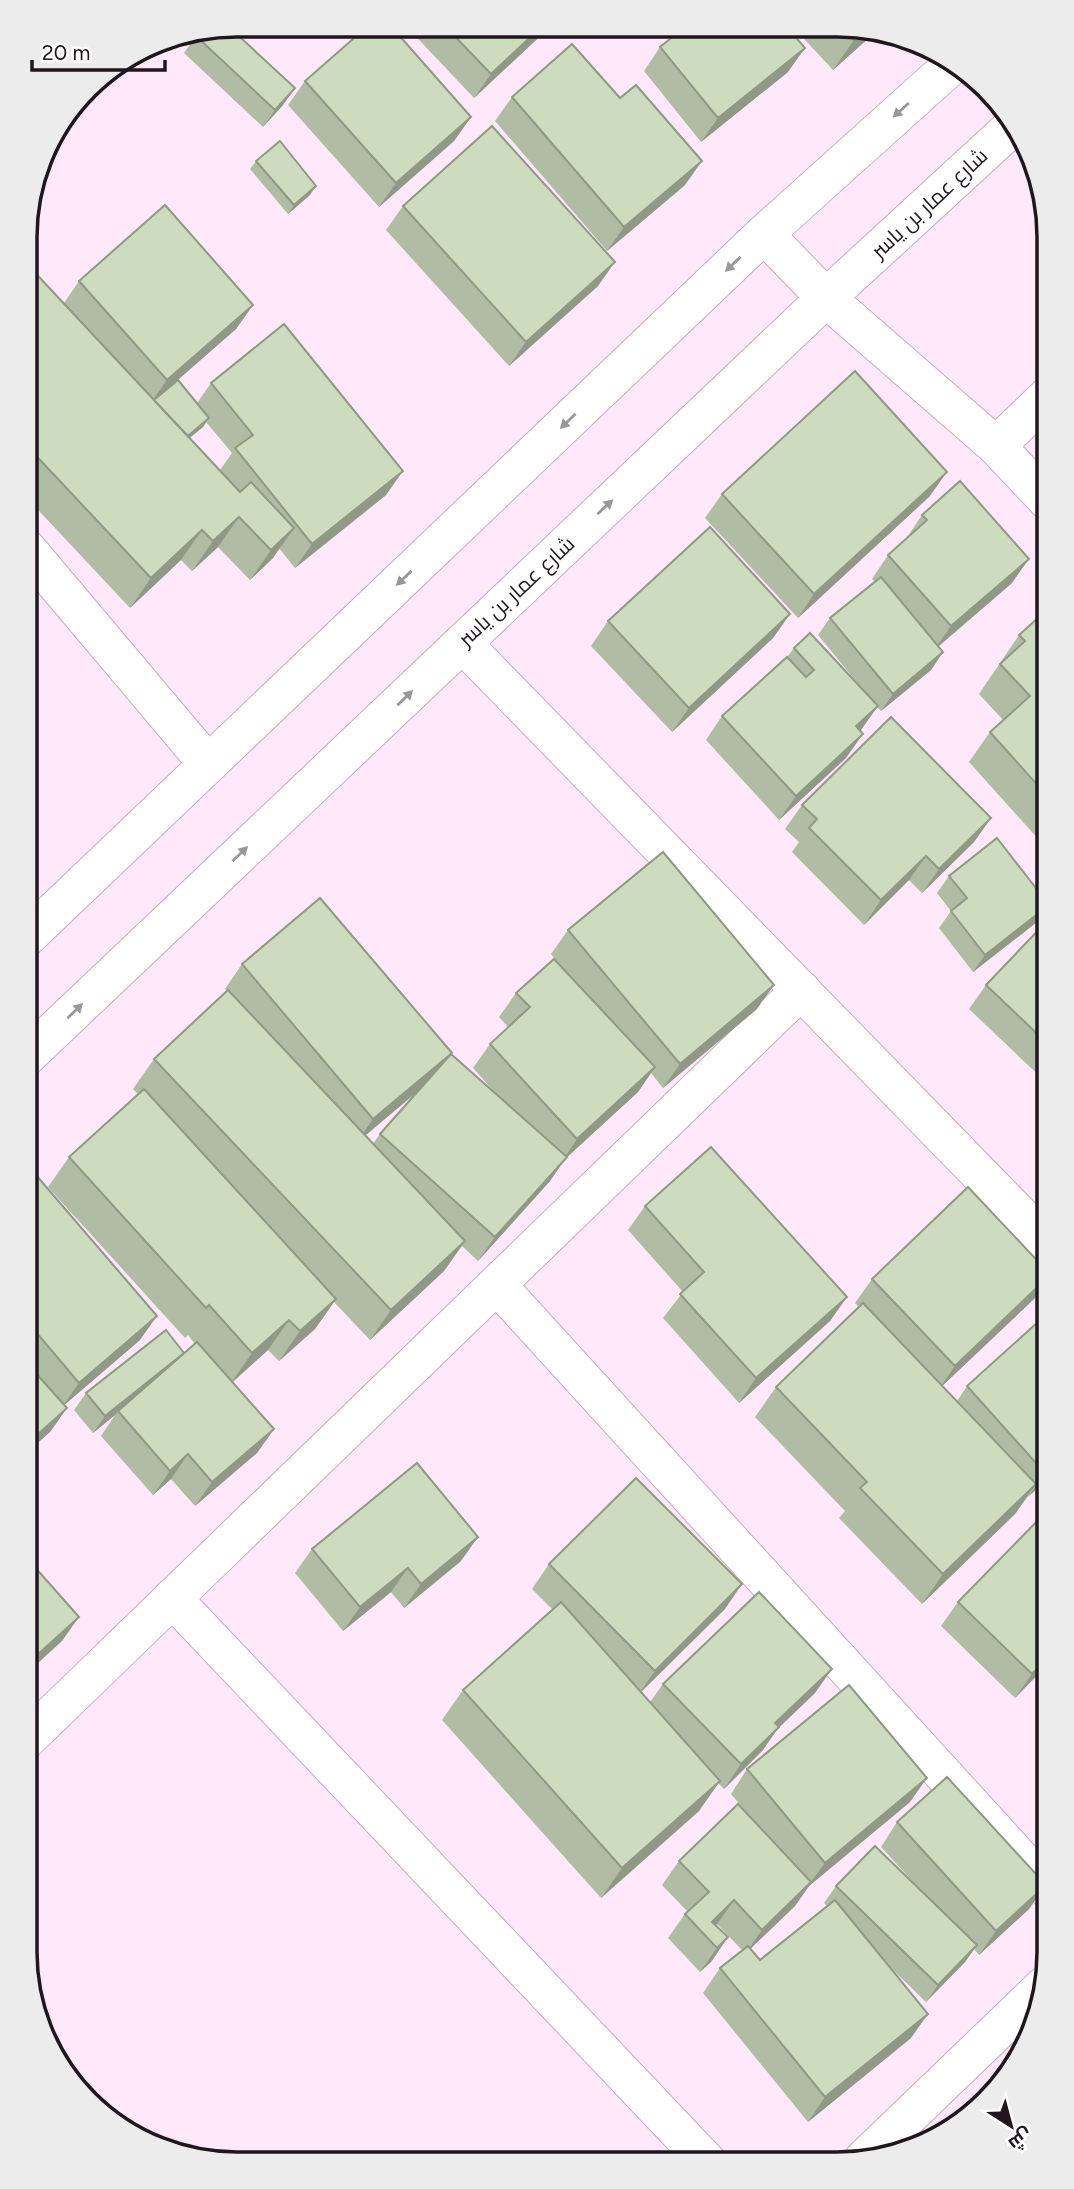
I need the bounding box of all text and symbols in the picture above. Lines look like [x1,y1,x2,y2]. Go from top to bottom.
scale bar [32,28,164,72]
text: 20 m [42,40,90,65]
one-way arrow [893,102,910,118]
street label: شارع عمار بن ياسر [865,143,994,265]
one-way arrow [725,255,742,271]
one-way arrow [560,412,577,429]
one-way arrow [596,500,613,516]
street label: شارع عمار بن ياسر [452,531,581,653]
one-way arrow [396,569,413,585]
one-way arrow [396,689,413,706]
one-way arrow [231,847,248,863]
one-way arrow [66,1004,83,1020]
north arrow [976,2091,1046,2161]
text: ش [1004,2123,1037,2156]

